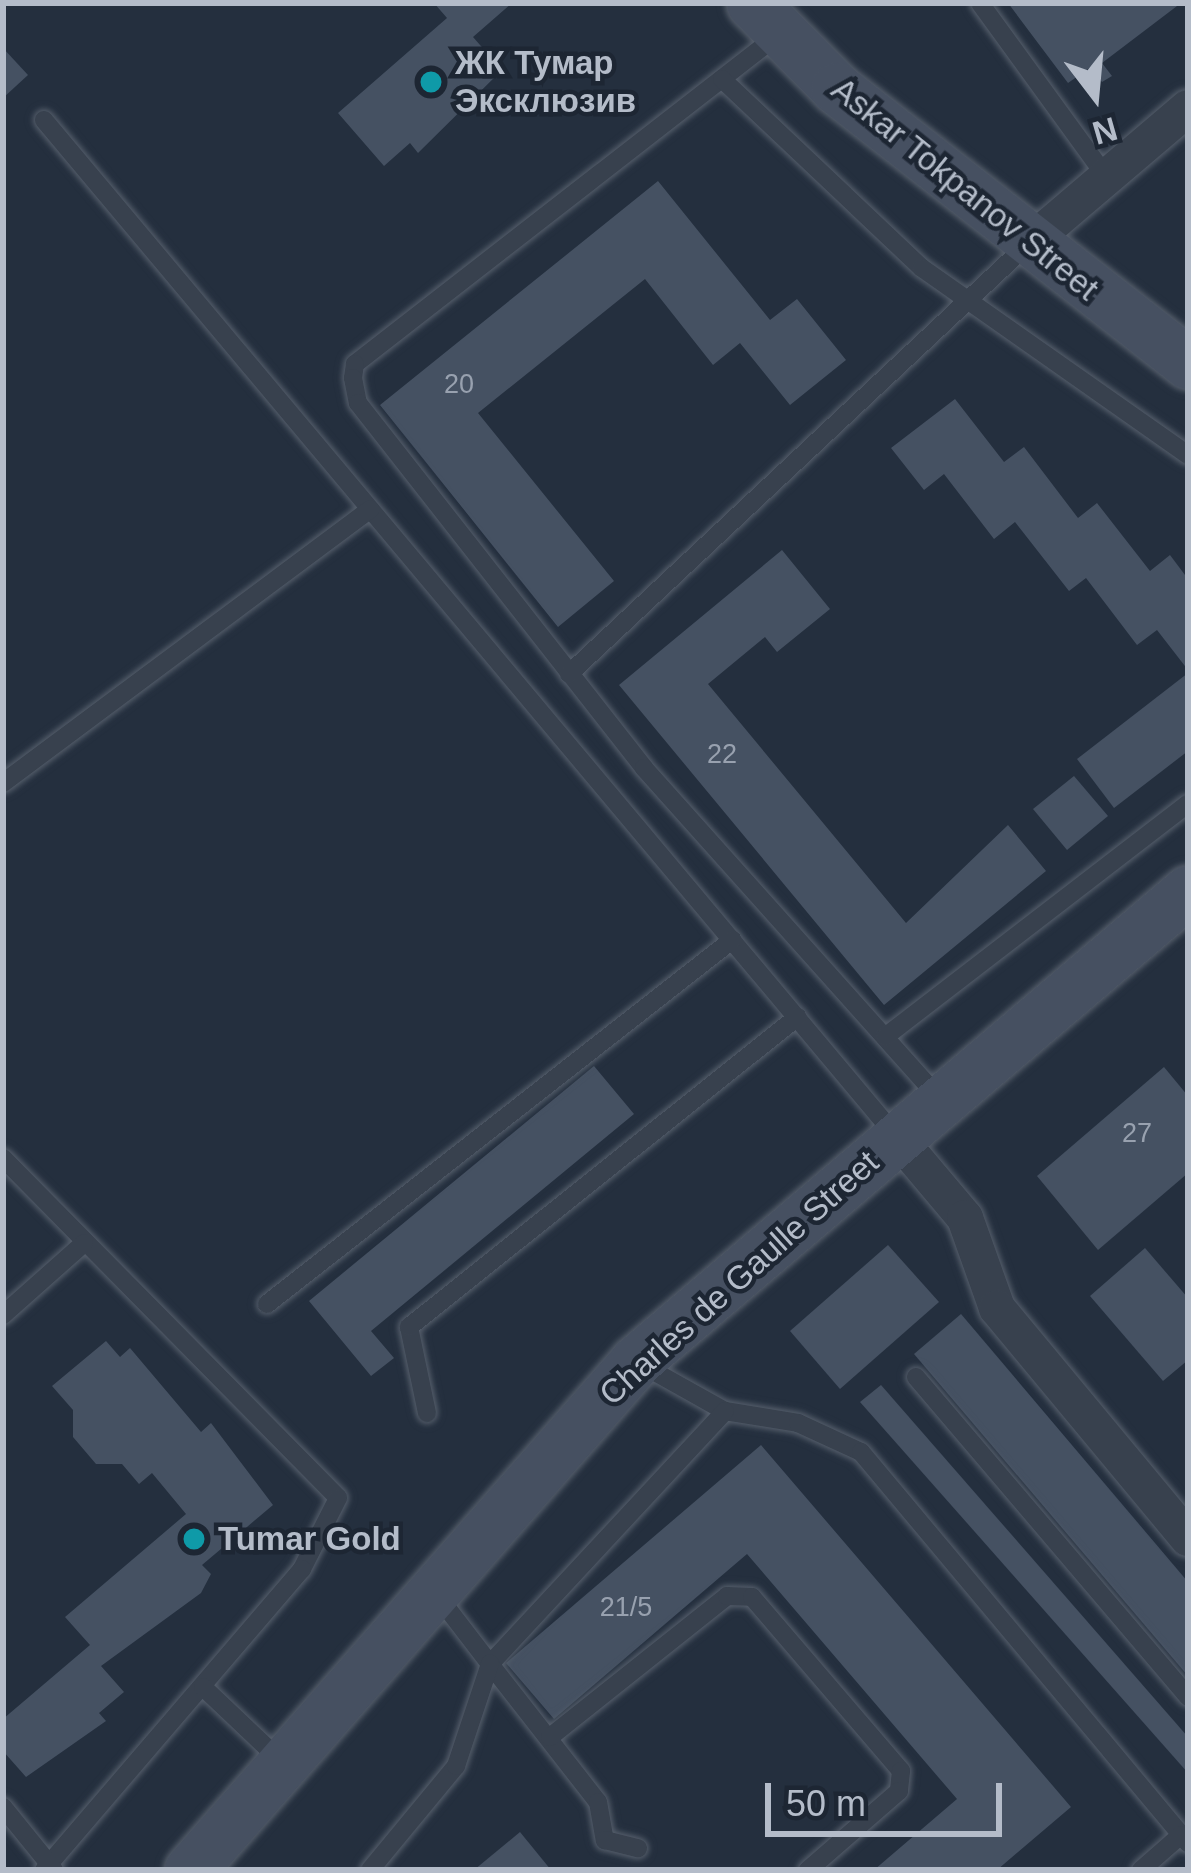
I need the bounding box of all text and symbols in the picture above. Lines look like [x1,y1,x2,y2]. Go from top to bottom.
north arrow [1035,36,1155,156]
place label: ЖК Тумар Эксклюзив [455,43,636,121]
marker: ЖК Тумар Эксклюзив [418,69,444,95]
street label: Askar Tokpanov Street [824,69,1106,309]
text: N [1089,110,1122,152]
house number: 20 [444,369,474,401]
house number: 22 [707,739,737,771]
house number: 27 [1122,1118,1152,1150]
street label: Charles de Gaulle Street [591,1142,887,1414]
place label: Tumar Gold [218,1519,401,1559]
marker: Tumar Gold [181,1526,207,1552]
house number: 21/5 [600,1592,652,1624]
scale bar [771,1759,1008,1833]
text: 50 m [786,1783,866,1824]

